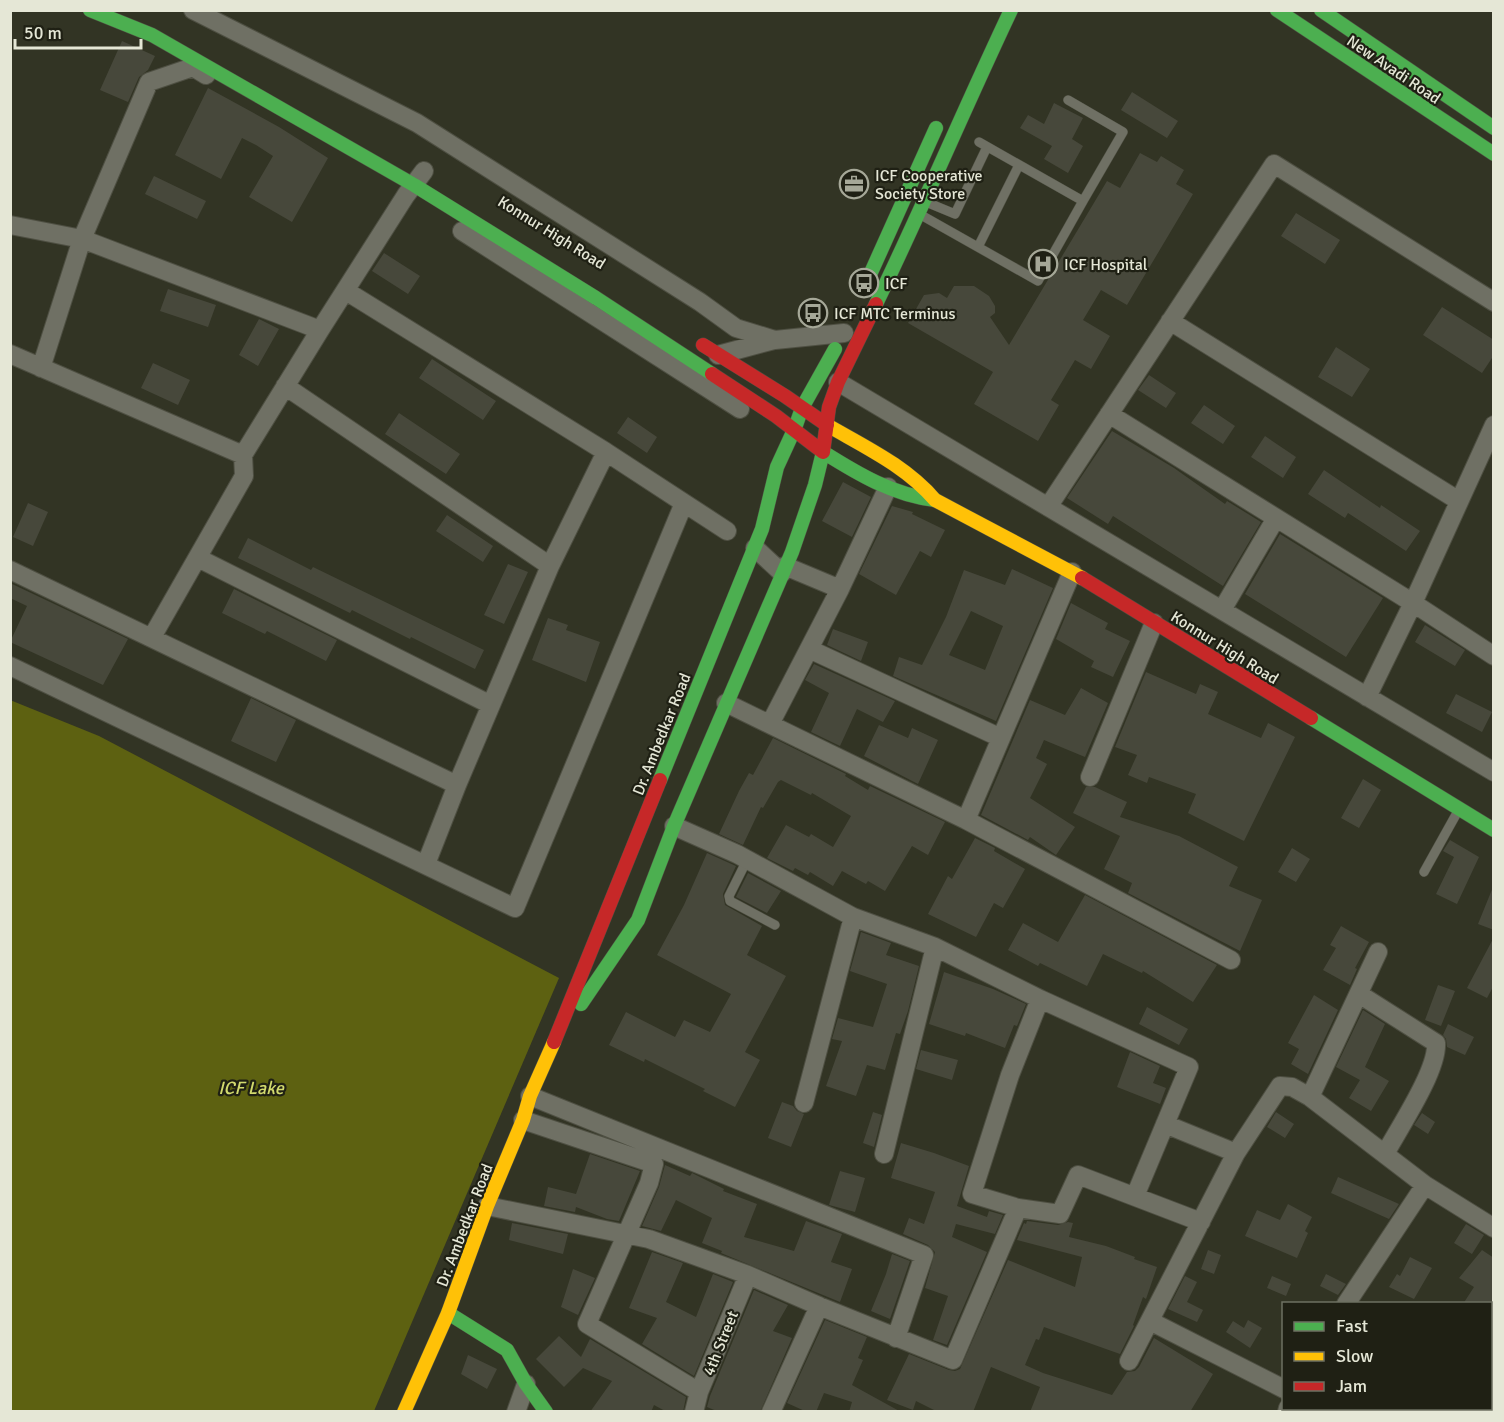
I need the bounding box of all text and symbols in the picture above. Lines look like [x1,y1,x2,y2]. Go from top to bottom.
scale bar [15,12,141,50]
text: 50 m [24,22,62,44]
street label: New Avadi Road [1343,31,1444,109]
place label: ICF Cooperative Society Store [875,166,983,204]
office icon: ICF Cooperative Society Store [838,168,870,200]
street label: Konnur High Road [494,192,609,274]
hospital icon: ICF Hospital [1027,248,1059,280]
place label: ICF Hospital [1064,255,1148,275]
bus stop icon: ICF [848,267,880,299]
place label: ICF [885,274,908,294]
bus stop icon: ICF MTC Terminus [797,297,829,329]
place label: ICF MTC Terminus [834,304,956,324]
street label: Konnur High Road [1167,607,1282,689]
street label: Dr. Ambedkar Road [628,670,696,798]
water label: ICF Lake [218,1077,285,1099]
street label: Dr. Ambedkar Road [432,1161,498,1290]
legend [1282,1302,1492,1410]
street label: 4th Street [699,1308,743,1379]
text: Fast [1336,1315,1368,1337]
text: Slow [1336,1345,1373,1367]
text: Jam [1336,1375,1367,1397]

